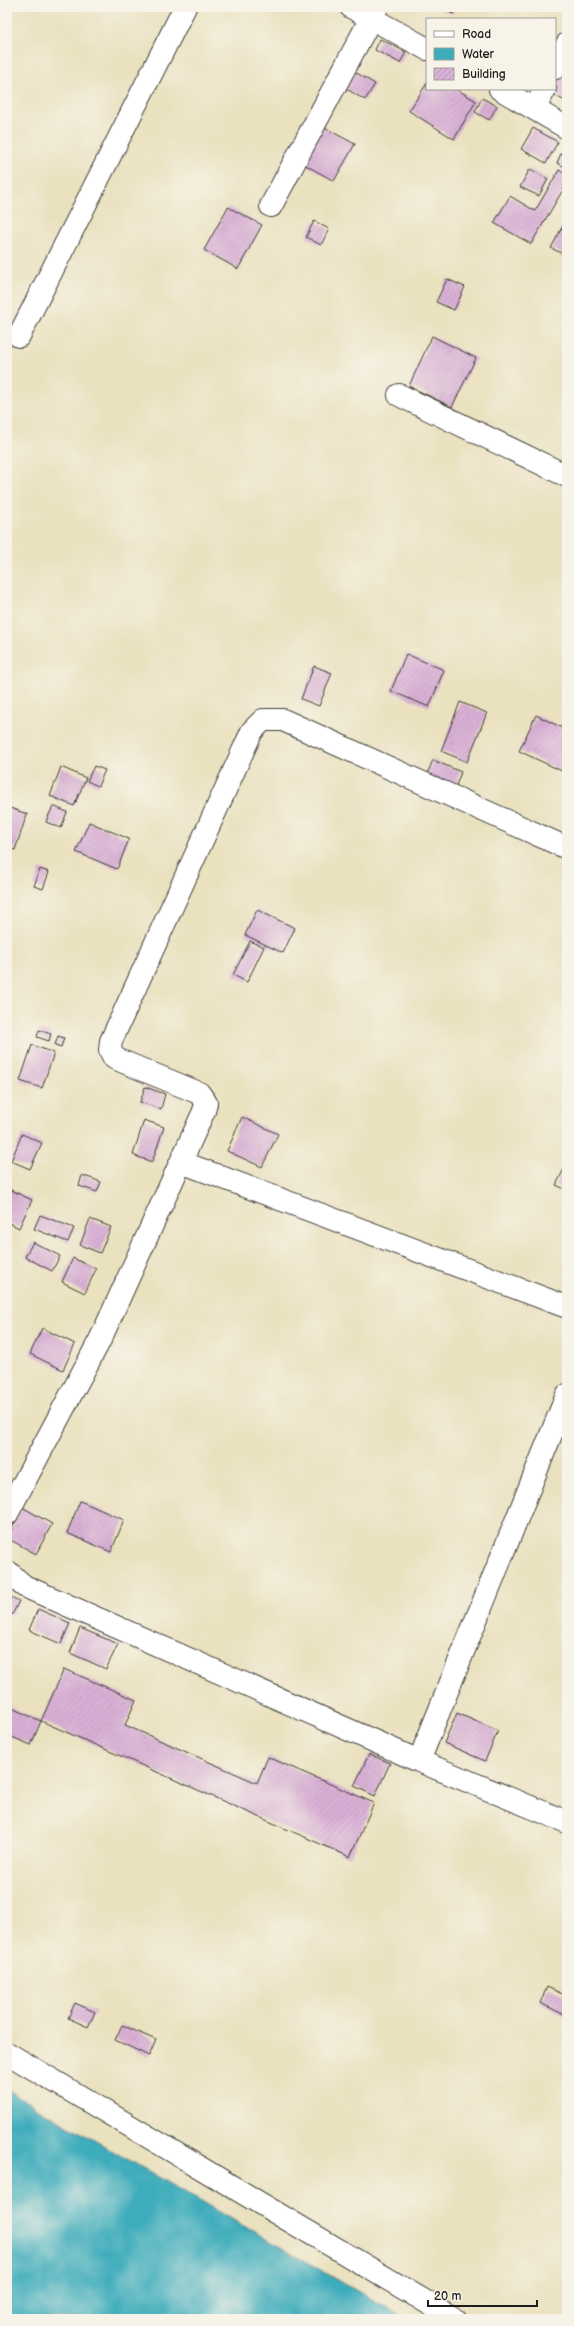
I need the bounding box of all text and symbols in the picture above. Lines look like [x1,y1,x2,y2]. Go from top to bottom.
legend [426,18,556,90]
text: Road [462,27,491,42]
text: Water [462,47,494,62]
text: Building [462,67,506,82]
scale bar [428,2282,537,2308]
text: 20 m [434,2289,461,2304]

